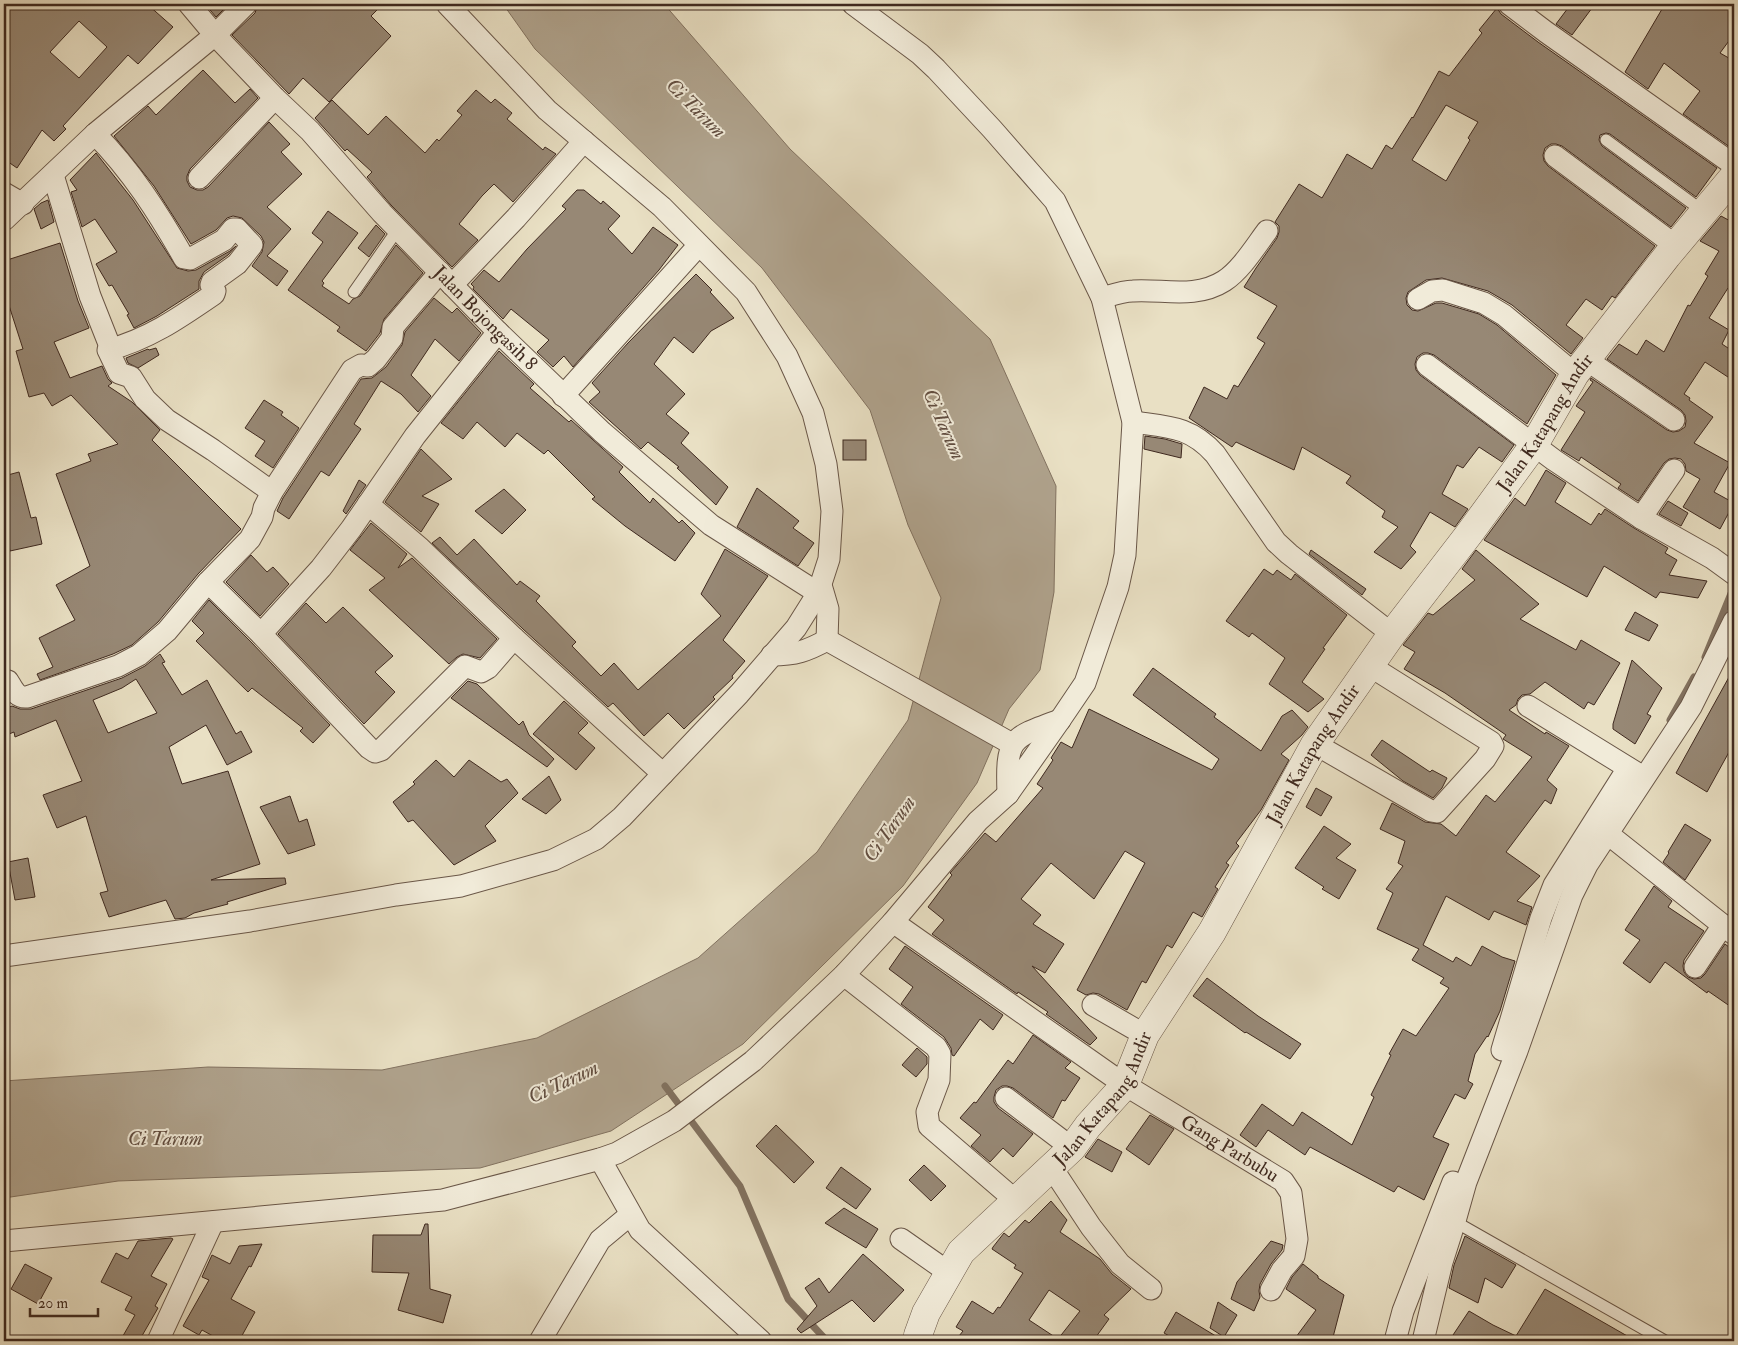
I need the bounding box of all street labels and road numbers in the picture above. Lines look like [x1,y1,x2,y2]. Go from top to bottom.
street label: Jalan Bojongasih 8 [427,260,543,376]
street label: Jalan Katapang Andir [1491,349,1599,498]
street label: Jalan Katapang Andir [1261,679,1365,830]
street label: Jalan Katapang Andir [1047,1028,1157,1172]
street label: Gang Parbubu [1176,1110,1283,1188]

